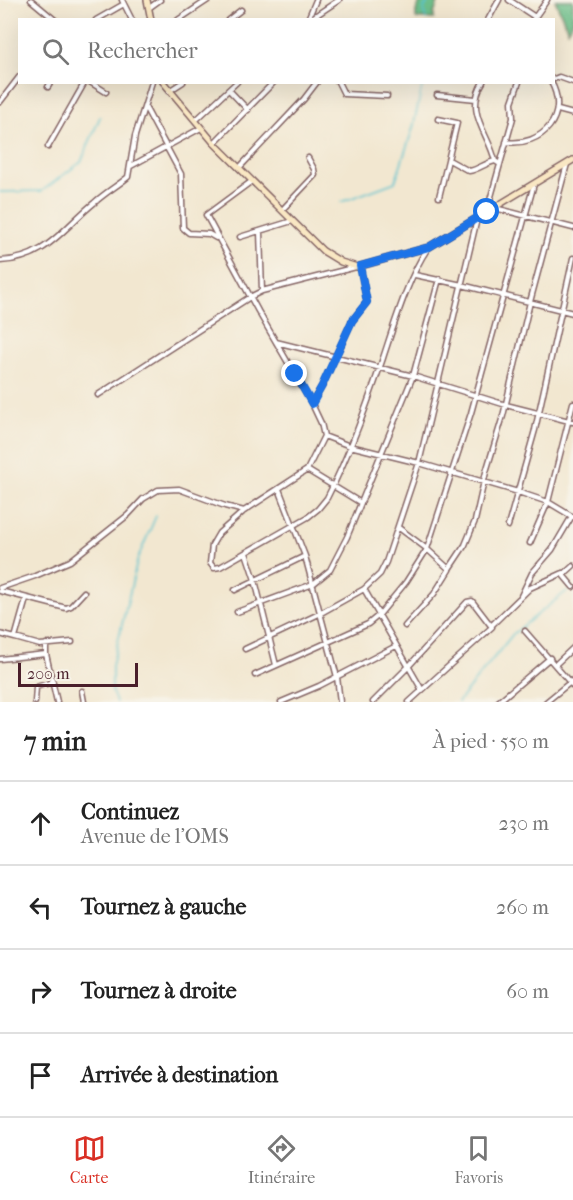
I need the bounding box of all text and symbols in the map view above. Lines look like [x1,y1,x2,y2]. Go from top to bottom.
search box [18,18,555,84]
icon: search [39,35,72,68]
text: Rechercher [87,38,198,64]
route start [473,198,499,224]
route end [281,360,307,386]
scale bar [18,660,138,688]
text: 200 m [27,664,70,683]
text: 7 min [24,726,87,757]
text: À pied · 550 m [433,730,549,753]
text: Continuez [81,799,179,825]
icon: ahead [24,807,57,840]
text: 230 m [499,812,549,835]
text: Avenue de l'OMS [81,825,229,848]
icon: left [24,891,57,924]
text: Tournez à gauche [81,894,246,920]
text: 260 m [496,896,549,919]
icon: right [24,975,57,1008]
text: Tournez à droite [81,978,237,1004]
text: 60 m [506,980,549,1003]
icon: arrive [24,1059,57,1092]
text: Arrivée à destination [81,1062,278,1088]
tab: Carte [70,1132,108,1187]
tab: Itinéraire [248,1132,315,1187]
tab: Favoris [455,1132,503,1187]

